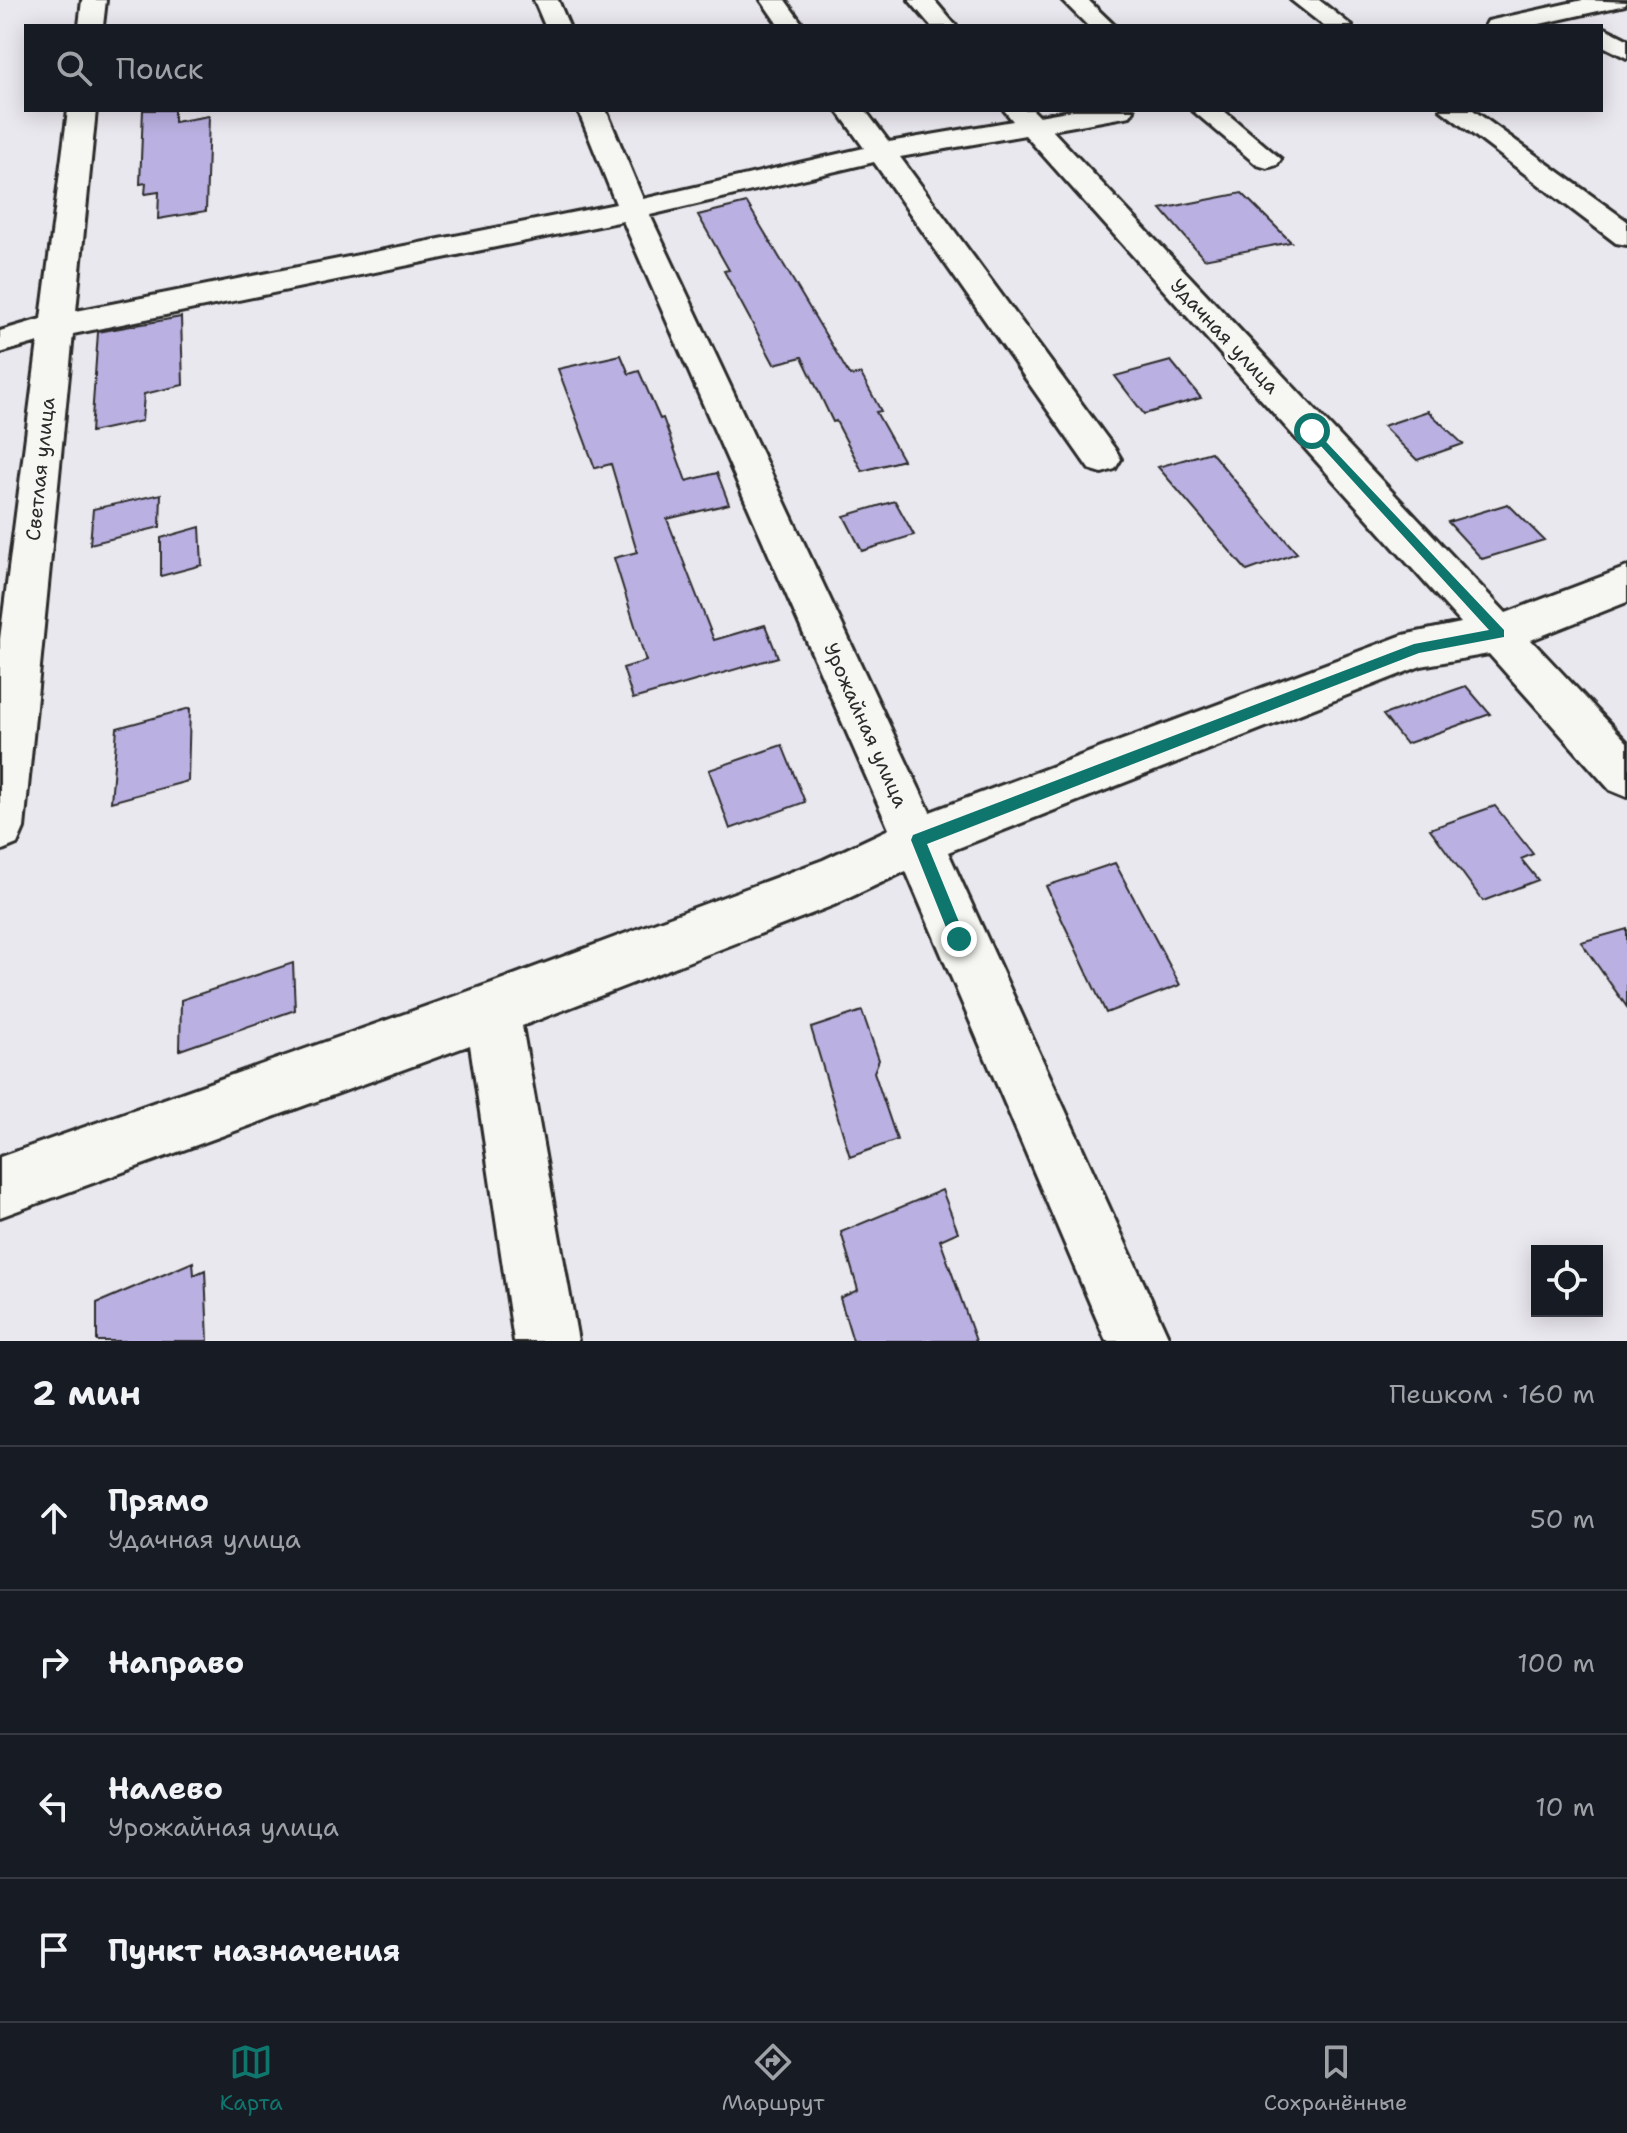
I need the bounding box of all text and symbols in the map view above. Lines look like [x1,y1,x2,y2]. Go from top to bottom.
search box [24,24,1603,112]
icon: search [52,46,96,90]
text: Поиск [116,48,204,89]
street label: Удачная улица [1165,273,1286,400]
street label: Светлая улица [20,395,61,542]
route start [1294,413,1330,449]
street label: Урожайная улица [818,639,914,812]
route end [941,921,977,957]
map controls [1531,1245,1603,1317]
button: locate [1531,1245,1603,1317]
text: 2 мин [32,1370,141,1416]
text: Пешком · 160 m [1389,1376,1595,1411]
text: Прямо [108,1480,209,1521]
icon: ahead [32,1496,76,1540]
text: 50 m [1530,1501,1595,1536]
text: Удачная улица [108,1521,301,1556]
icon: right [32,1640,76,1684]
text: Направо [108,1642,244,1683]
text: 100 m [1517,1645,1595,1680]
text: Налево [108,1768,223,1809]
icon: left [32,1784,76,1828]
text: 10 m [1535,1789,1595,1824]
text: Урожайная улица [108,1809,339,1844]
icon: arrive [32,1928,76,1972]
text: Пункт назначения [108,1930,400,1971]
tab: Карта [220,2040,283,2117]
tab: Маршрут [722,2040,824,2117]
tab: Сохранённые [1264,2040,1407,2117]

